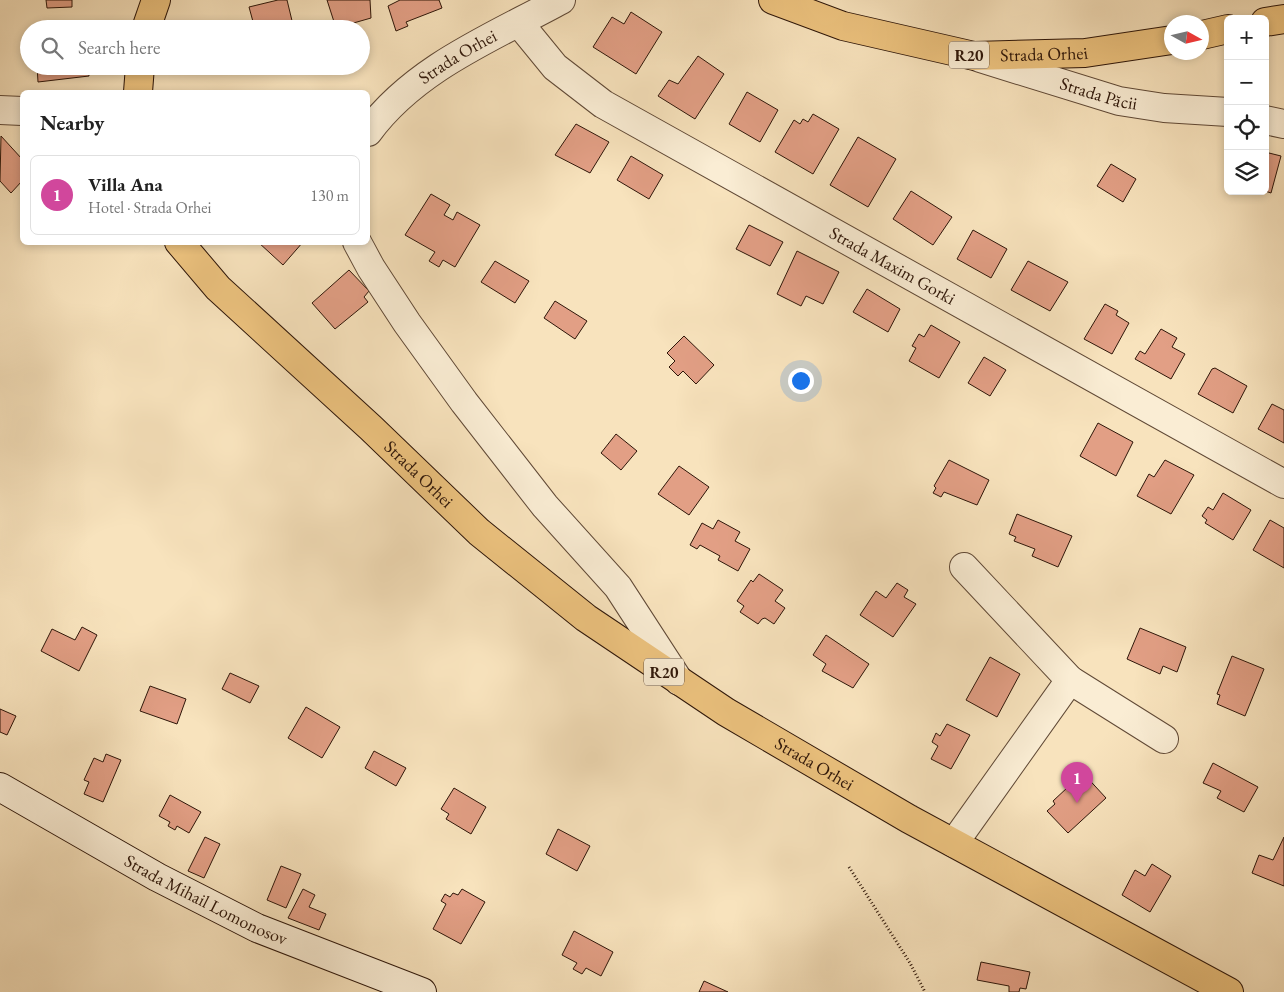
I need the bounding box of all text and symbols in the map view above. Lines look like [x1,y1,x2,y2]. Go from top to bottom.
north arrow [1164,15,1209,60]
map controls [1224,15,1269,195]
button: + [1224,15,1269,60]
search box [20,20,370,75]
street label: Strada Orhei [413,23,501,89]
icon: search [38,34,66,62]
text: Search here [78,35,160,60]
street label: Strada Orhei [1000,41,1090,66]
road number: R20 [949,42,989,68]
button: − [1224,60,1269,105]
street label: Strada Păcii [1057,71,1139,115]
button: locate [1224,105,1269,150]
text: Nearby [40,109,104,136]
button: layers [1224,150,1269,195]
text: Villa Ana [88,172,163,197]
text: 1 [53,185,61,206]
text: 130 m [310,185,349,206]
text: Hotel · Strada Orhei [88,197,211,218]
street label: Strada Maxim Gorki [826,221,960,310]
your location [788,368,814,394]
street label: Strada Orhei [380,435,459,513]
road number: R20 [644,659,684,686]
street label: Strada Orhei [771,731,859,796]
pin: 1 [1061,762,1093,803]
street label: Strada Mihail Lomonosov [120,849,291,950]

